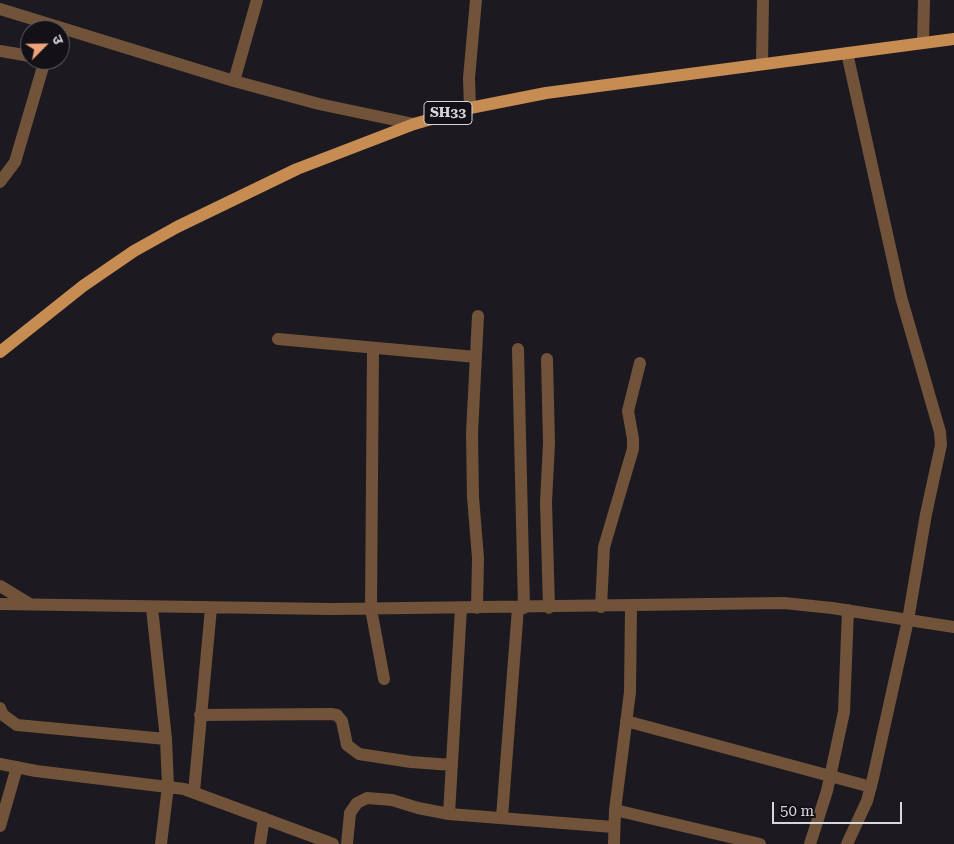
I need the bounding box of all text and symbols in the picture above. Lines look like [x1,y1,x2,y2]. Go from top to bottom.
north arrow [20,20,70,70]
text: उ [49,33,67,46]
road number: SH33 [424,102,472,125]
scale bar [774,792,904,824]
text: 50 m [780,802,814,820]

